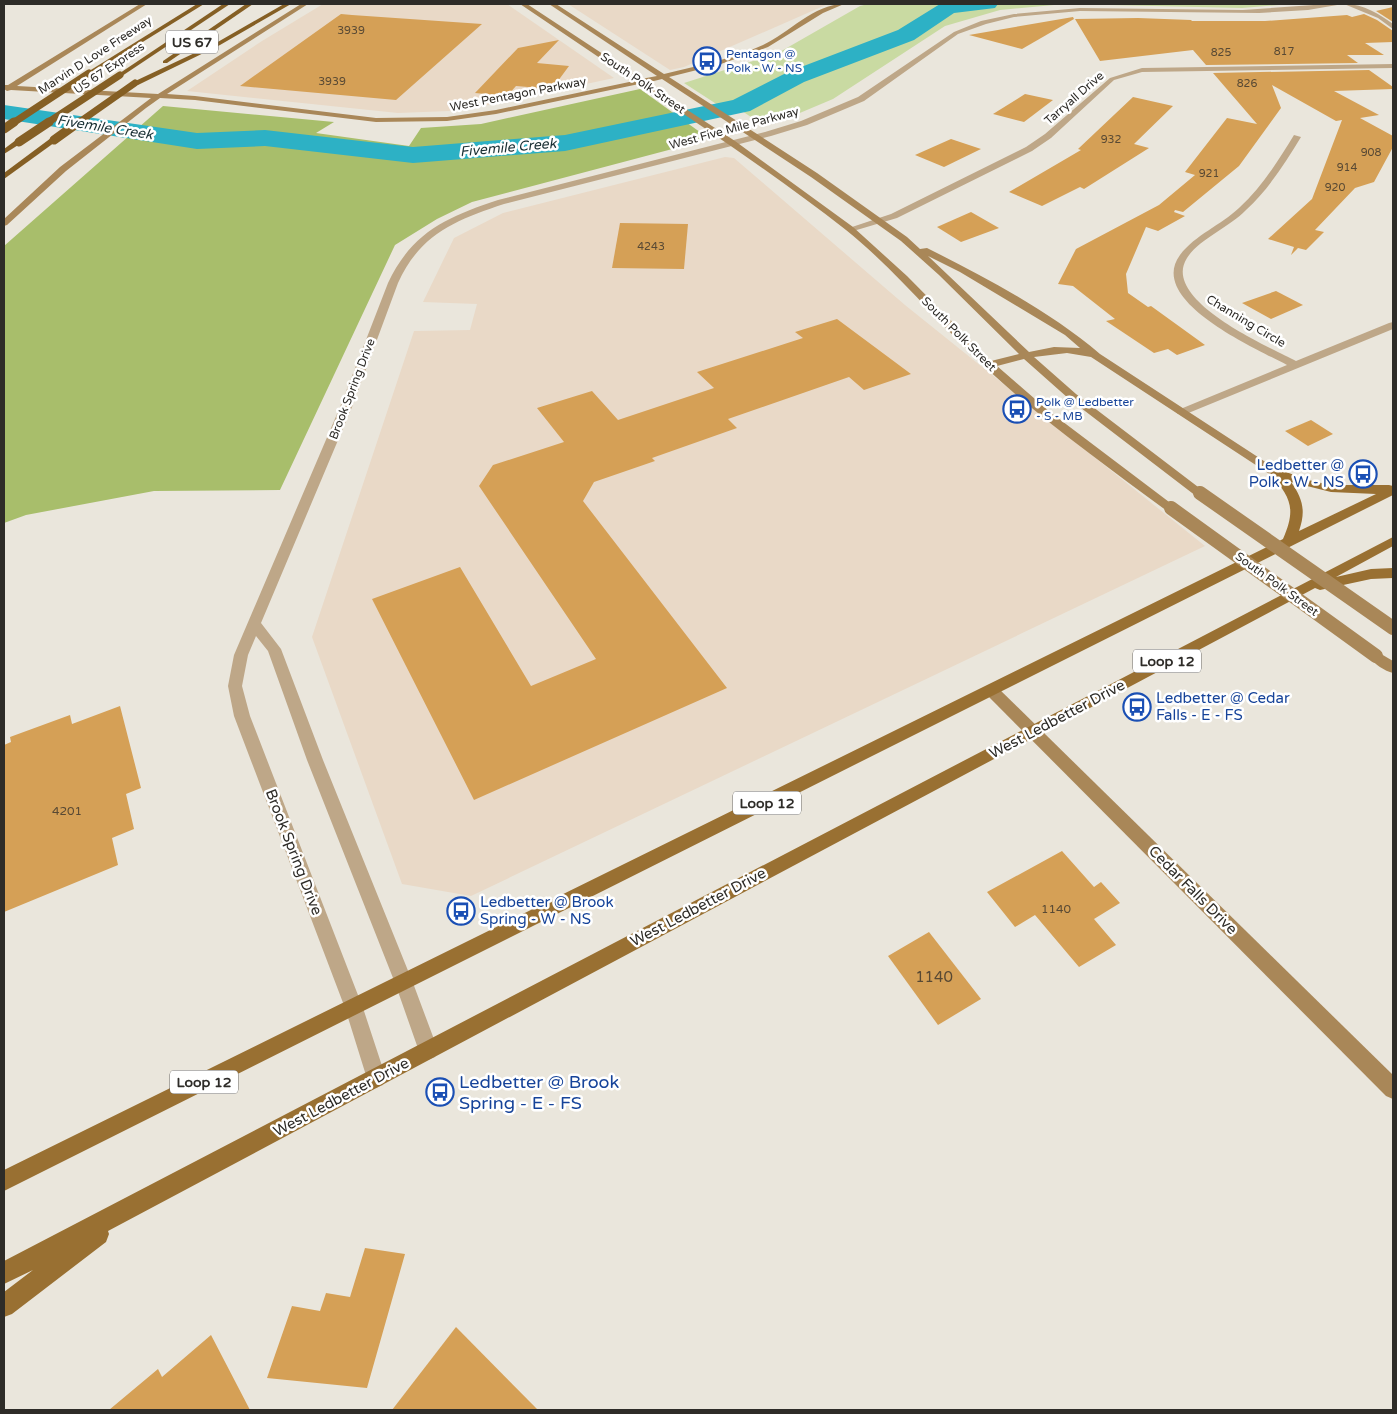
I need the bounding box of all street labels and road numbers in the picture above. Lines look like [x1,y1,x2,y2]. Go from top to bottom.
street label: Marvin D Love Freeway [36,13,155,97]
road number: US 67 [166,31,218,54]
street label: US 67 Express [71,39,147,97]
street label: South Polk Street [598,49,688,117]
street label: Tarryall Drive [1041,68,1107,128]
street label: West Pentagon Parkway [449,74,588,114]
street label: West Five Mile Parkway [668,104,801,152]
street label: Channing Circle [1204,292,1288,350]
street label: South Polk Street [919,294,999,374]
street label: Brook Spring Drive [326,336,378,441]
street label: South Polk Street [1233,549,1322,619]
road number: Loop 12 [1133,649,1201,672]
street label: West Ledbetter Drive [986,676,1128,762]
street label: Brook Spring Drive [262,786,326,918]
road number: Loop 12 [733,791,801,814]
street label: Cedar Falls Drive [1145,842,1241,938]
street label: West Ledbetter Drive [627,864,769,950]
street label: West Ledbetter Drive [270,1054,412,1140]
road number: Loop 12 [170,1070,238,1094]

